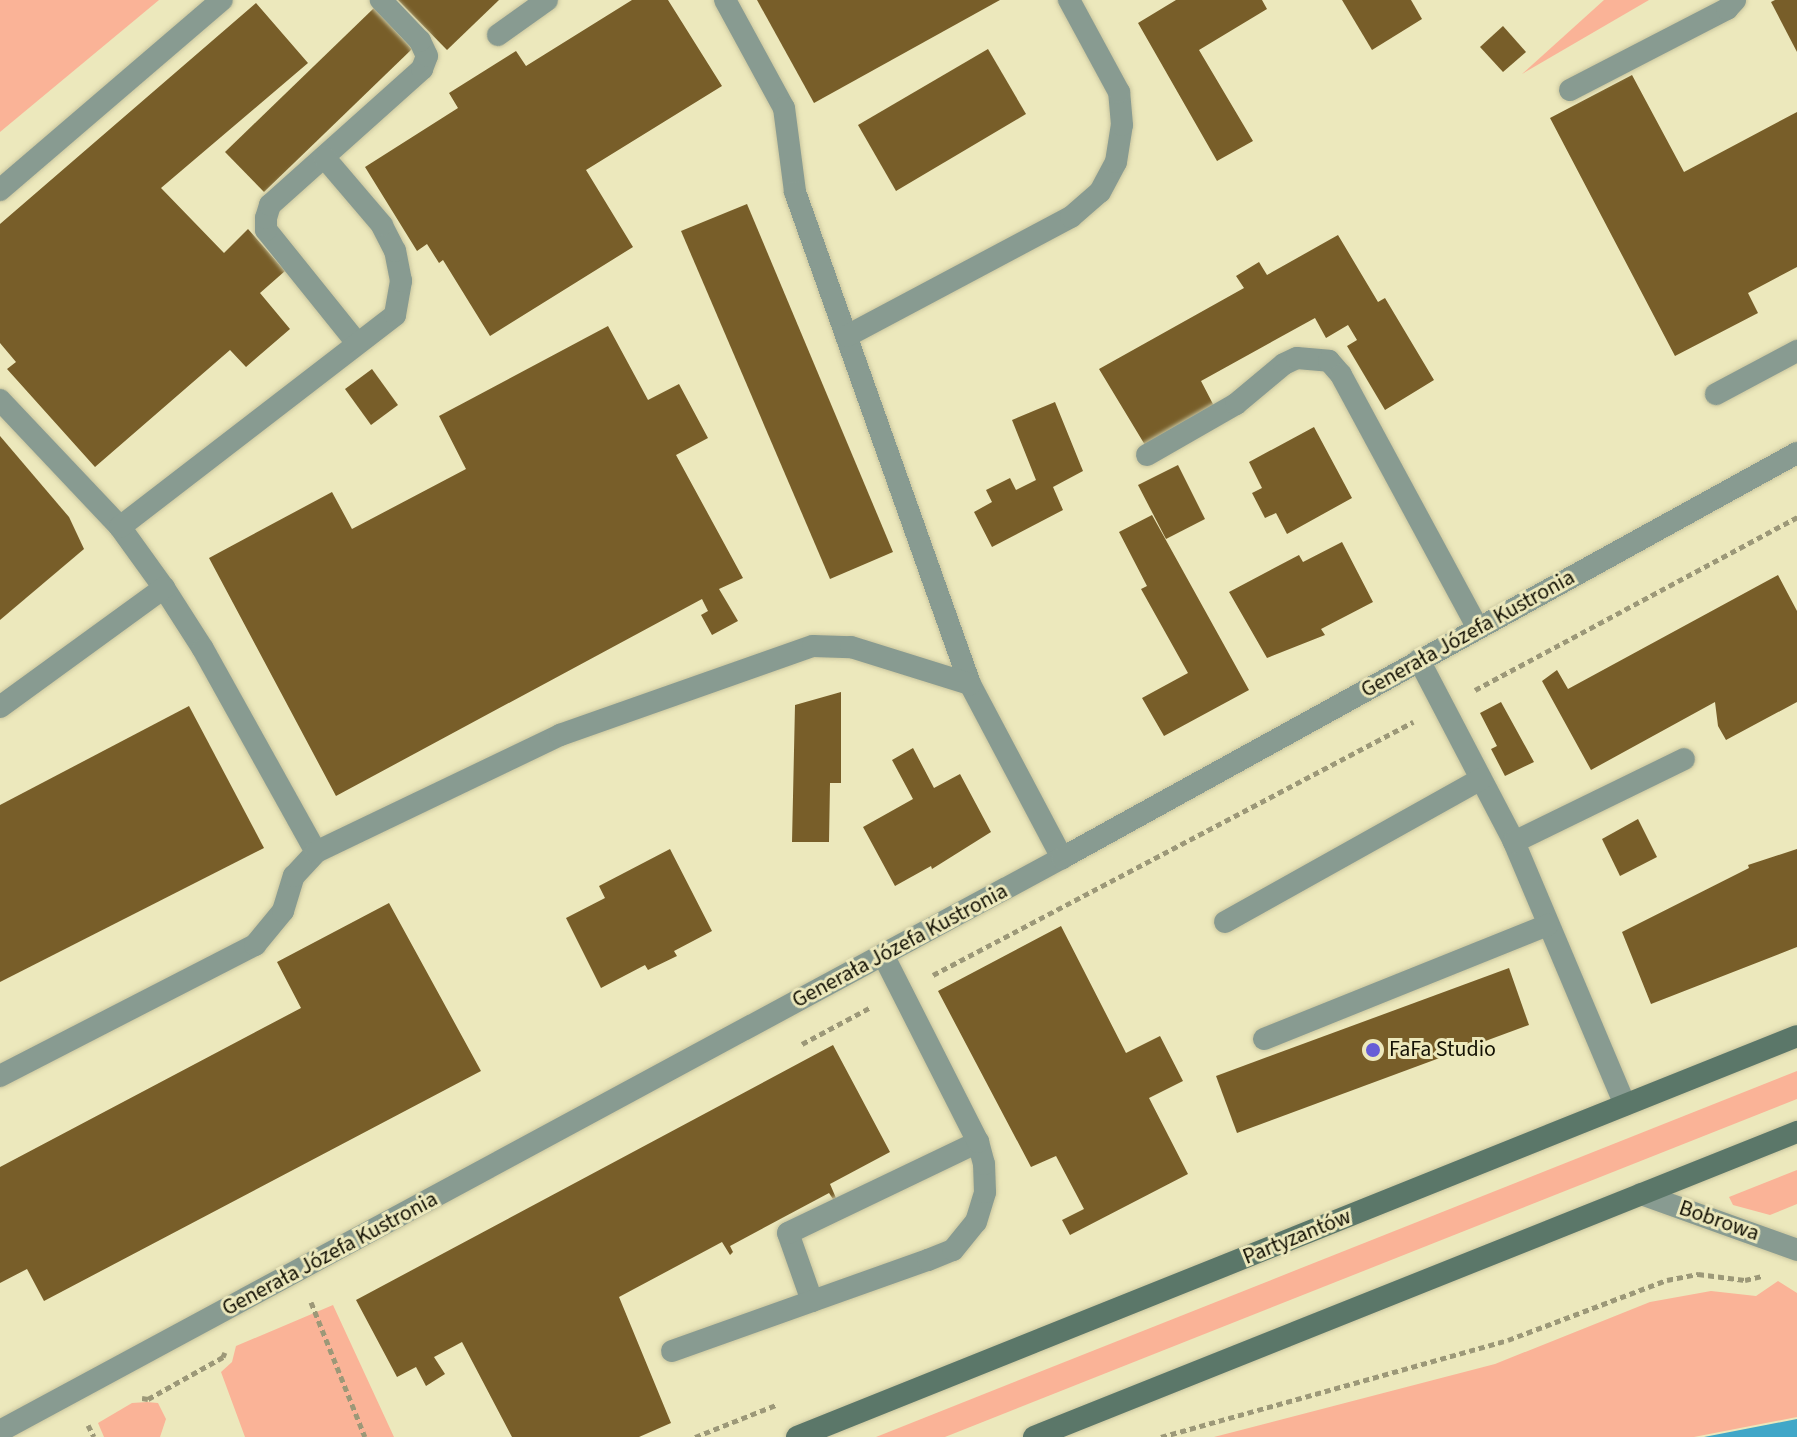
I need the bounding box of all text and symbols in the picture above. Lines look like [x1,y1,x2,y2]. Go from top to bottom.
street label: Generała Józefa Kustronia [1357,564,1579,704]
street label: Generała Józefa Kustronia [788,878,1012,1014]
place label: FaFa Studio [1389,1037,1496,1063]
marker: FaFa Studio [1364,1041,1382,1059]
street label: Generała Józefa Kustronia [218,1186,442,1322]
street label: Bobrowa [1675,1195,1763,1247]
street label: Partyzantów [1239,1203,1355,1271]

